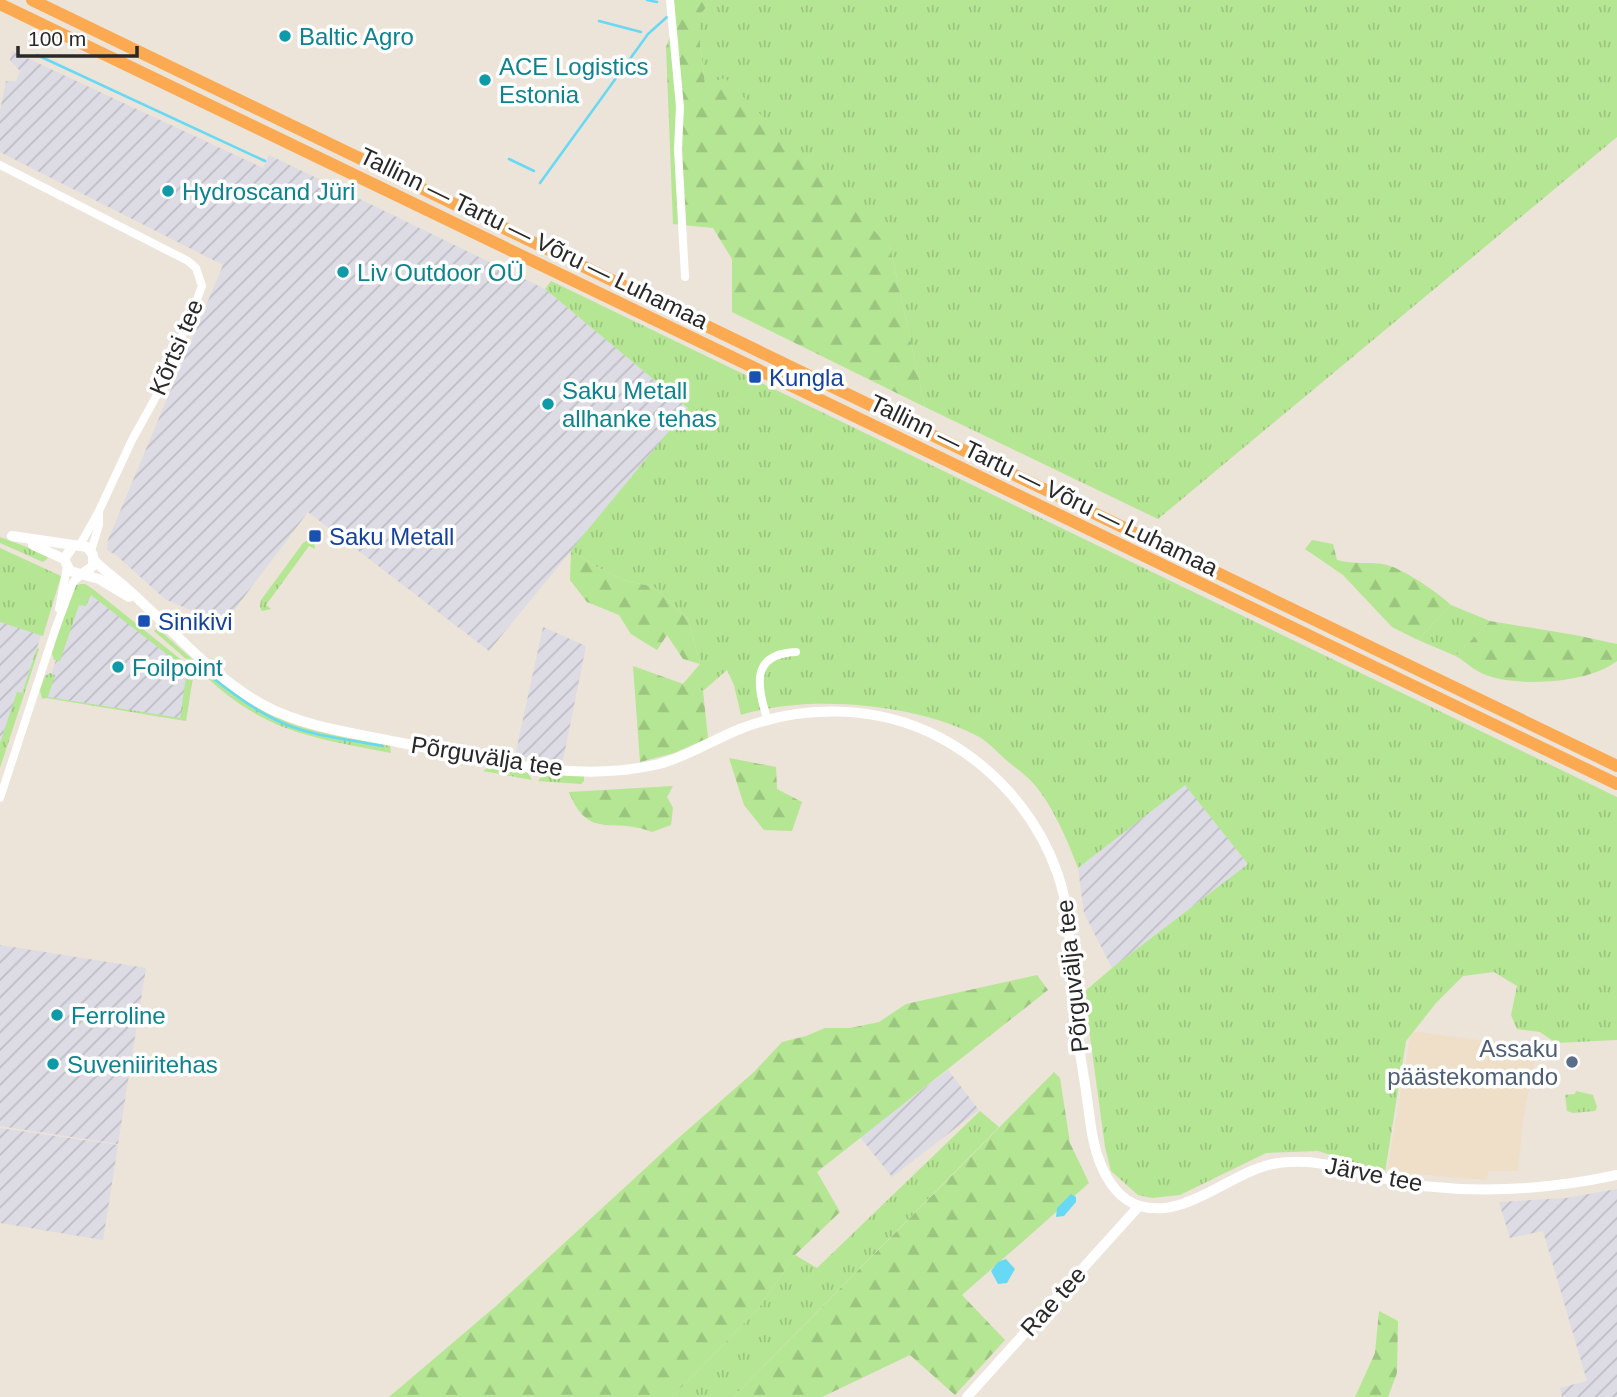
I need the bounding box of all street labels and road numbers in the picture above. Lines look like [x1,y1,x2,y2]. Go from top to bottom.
street label: Tallinn — Tartu — Võru — Luhamaa [356,142,713,335]
street label: Kõrtsi tee [144,295,208,399]
street label: Tallinn — Tartu — Võru — Luhamaa [866,389,1223,582]
street label: Põrguvälja tee [409,731,565,781]
street label: Põrguvälja tee [1051,898,1093,1054]
street label: Järve tee [1323,1151,1425,1197]
street label: Rae tee [1015,1261,1091,1341]

